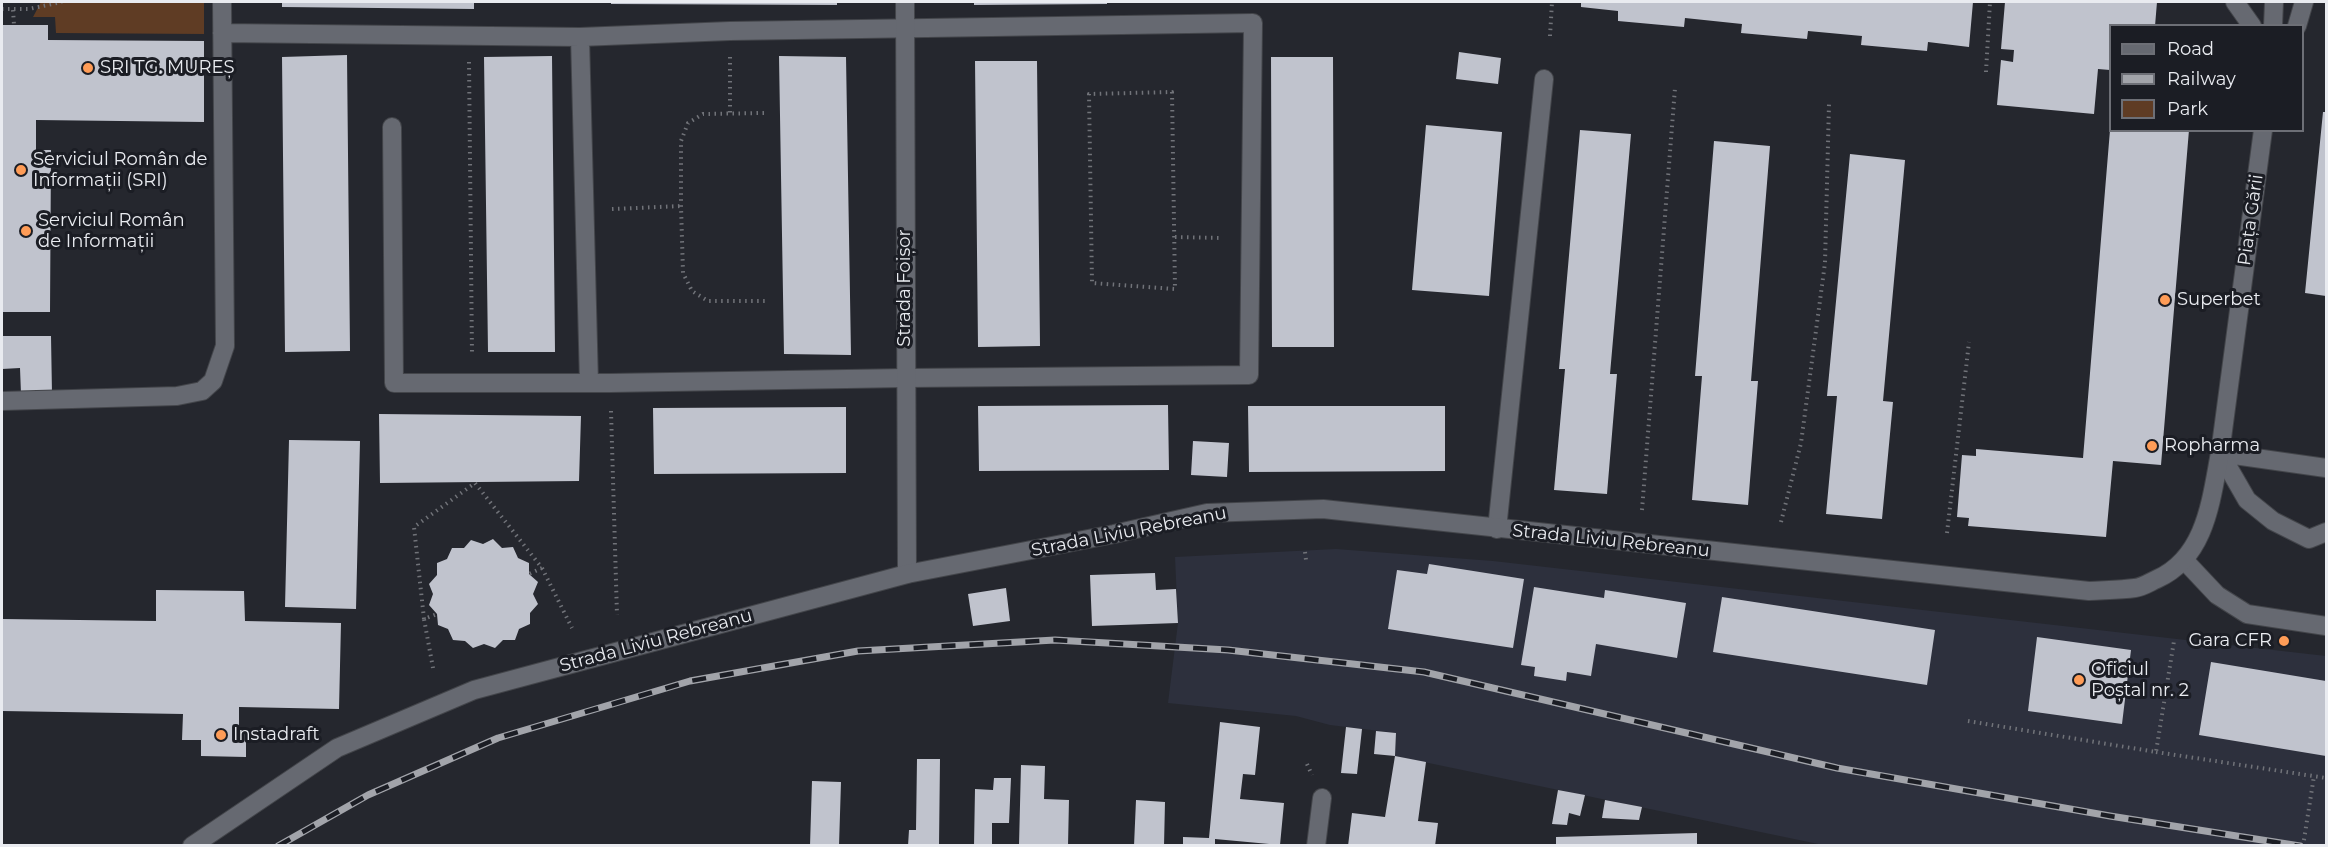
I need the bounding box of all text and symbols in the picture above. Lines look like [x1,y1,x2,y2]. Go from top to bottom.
legend [2109,24,2304,132]
text: Road [2167,38,2214,60]
place label: SRI TG. MUREȘ [100,57,235,79]
marker: SRI TG. MUREȘ [81,61,95,75]
text: Railway [2167,68,2236,90]
text: Park [2167,98,2208,120]
place label: Serviciul Român de Informații (SRI) [33,149,207,192]
marker: Serviciul Român de Informații (SRI) [14,163,28,177]
street label: Piața Gării [2234,173,2268,267]
place label: Serviciul Român de Informații [38,210,185,252]
marker: Serviciul Român de Informații [19,224,33,238]
street label: Strada Foișor [894,229,916,347]
place label: Superbet [2177,289,2261,311]
marker: Superbet [2158,293,2172,307]
place label: Ropharma [2164,435,2260,457]
marker: Ropharma [2145,439,2159,453]
street label: Strada Liviu Rebreanu [1030,502,1228,562]
street label: Strada Liviu Rebreanu [1511,520,1711,562]
street label: Strada Liviu Rebreanu [557,605,755,677]
place label: Gara CFR [2188,630,2272,652]
marker: Gara CFR [2277,634,2291,648]
place label: Oficiul Poștal nr. 2 [2091,659,2189,702]
marker: Oficiul Poștal nr. 2 [2072,673,2086,687]
place label: Instadraft [233,724,320,746]
marker: Instadraft [214,728,228,742]

